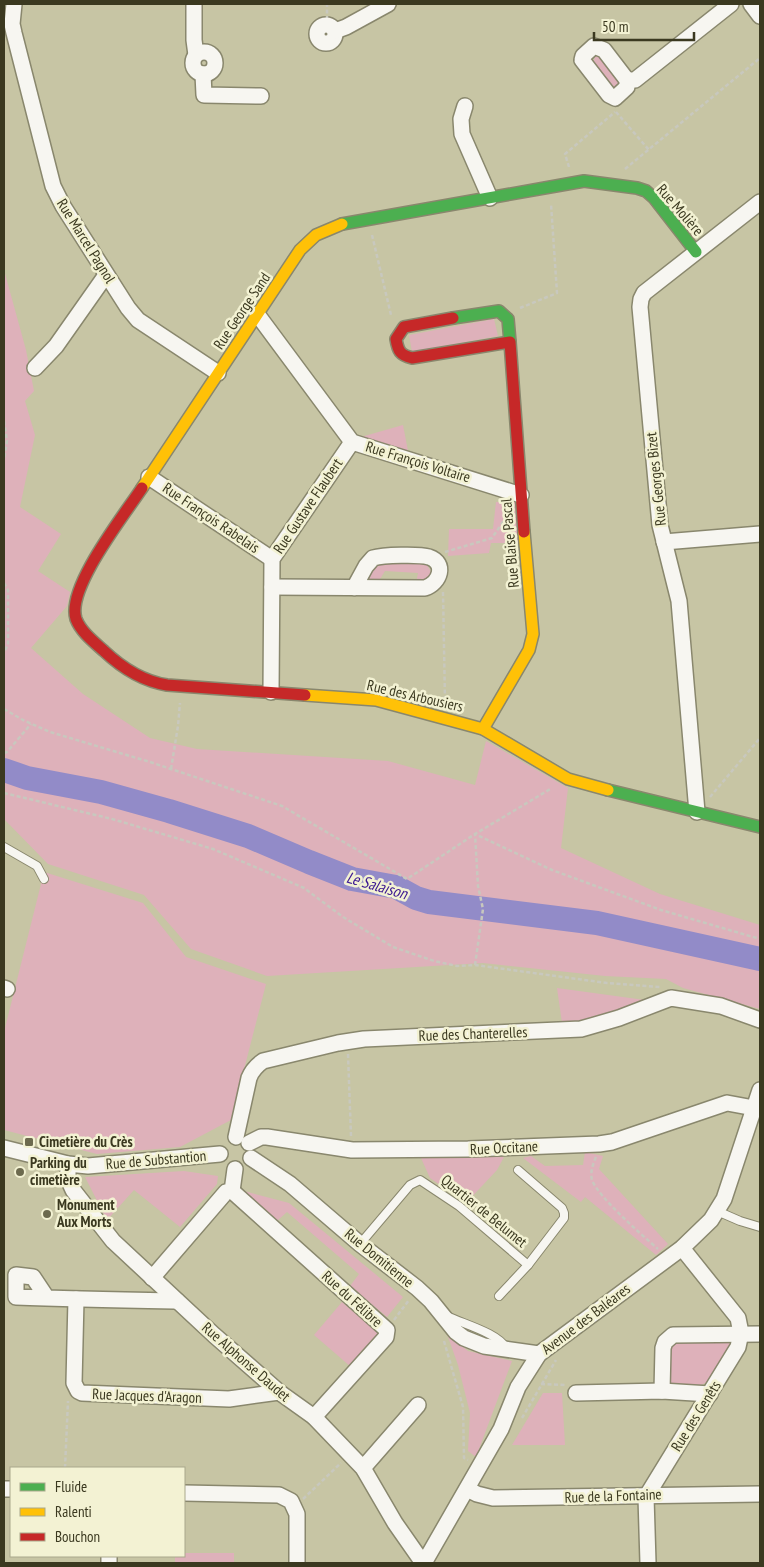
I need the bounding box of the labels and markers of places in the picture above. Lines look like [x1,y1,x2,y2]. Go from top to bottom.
place label: Cimetière du Crès [39,1132,133,1151]
marker: Cimetière du Crès [23,1136,35,1148]
place label: Parking du cimetière [30,1153,87,1189]
marker: Parking du cimetière [14,1166,26,1178]
place label: Monument Aux Morts [56,1195,115,1231]
marker: Monument Aux Morts [41,1208,53,1220]

